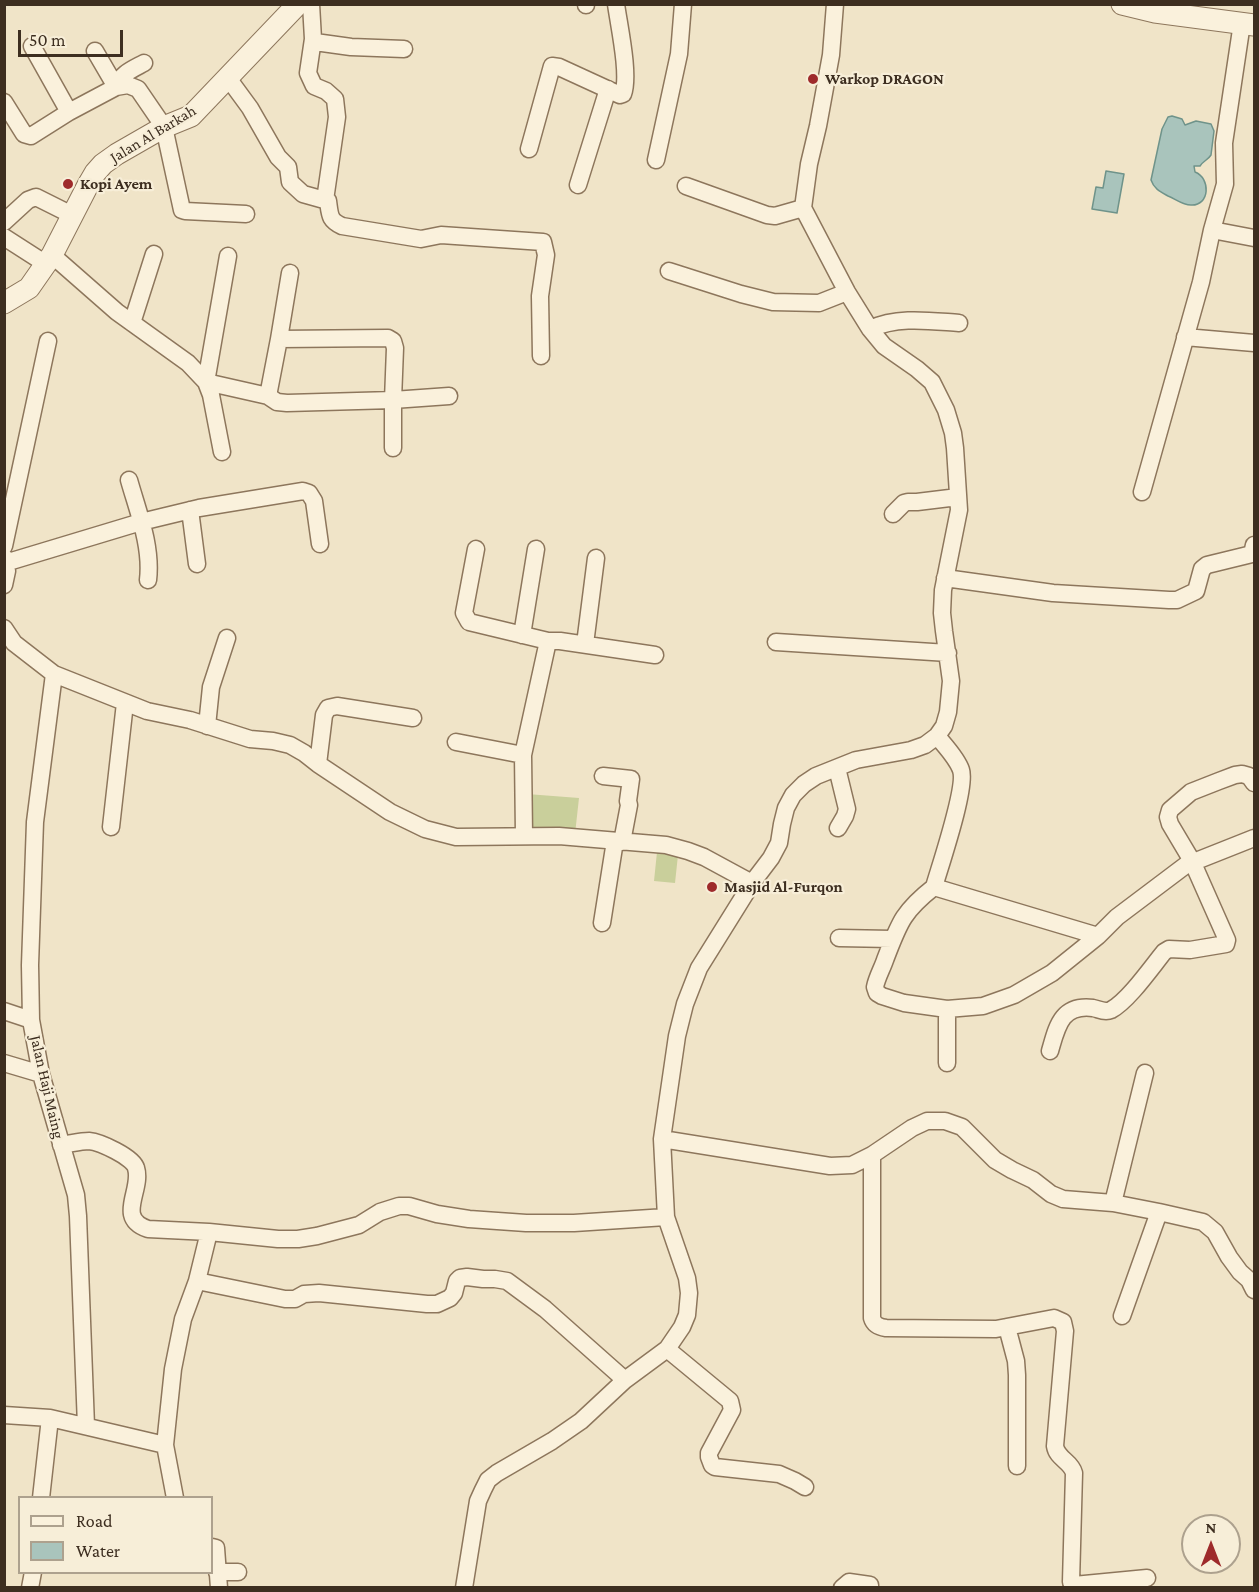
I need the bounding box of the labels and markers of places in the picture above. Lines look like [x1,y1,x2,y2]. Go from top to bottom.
place label: Warkop DRAGON [825,69,944,89]
marker: Warkop DRAGON [806,72,820,86]
place label: Kopi Ayem [80,174,152,194]
marker: Kopi Ayem [61,177,75,191]
place label: Masjid Al-Furqon [724,877,843,897]
marker: Masjid Al-Furqon [705,880,719,894]

